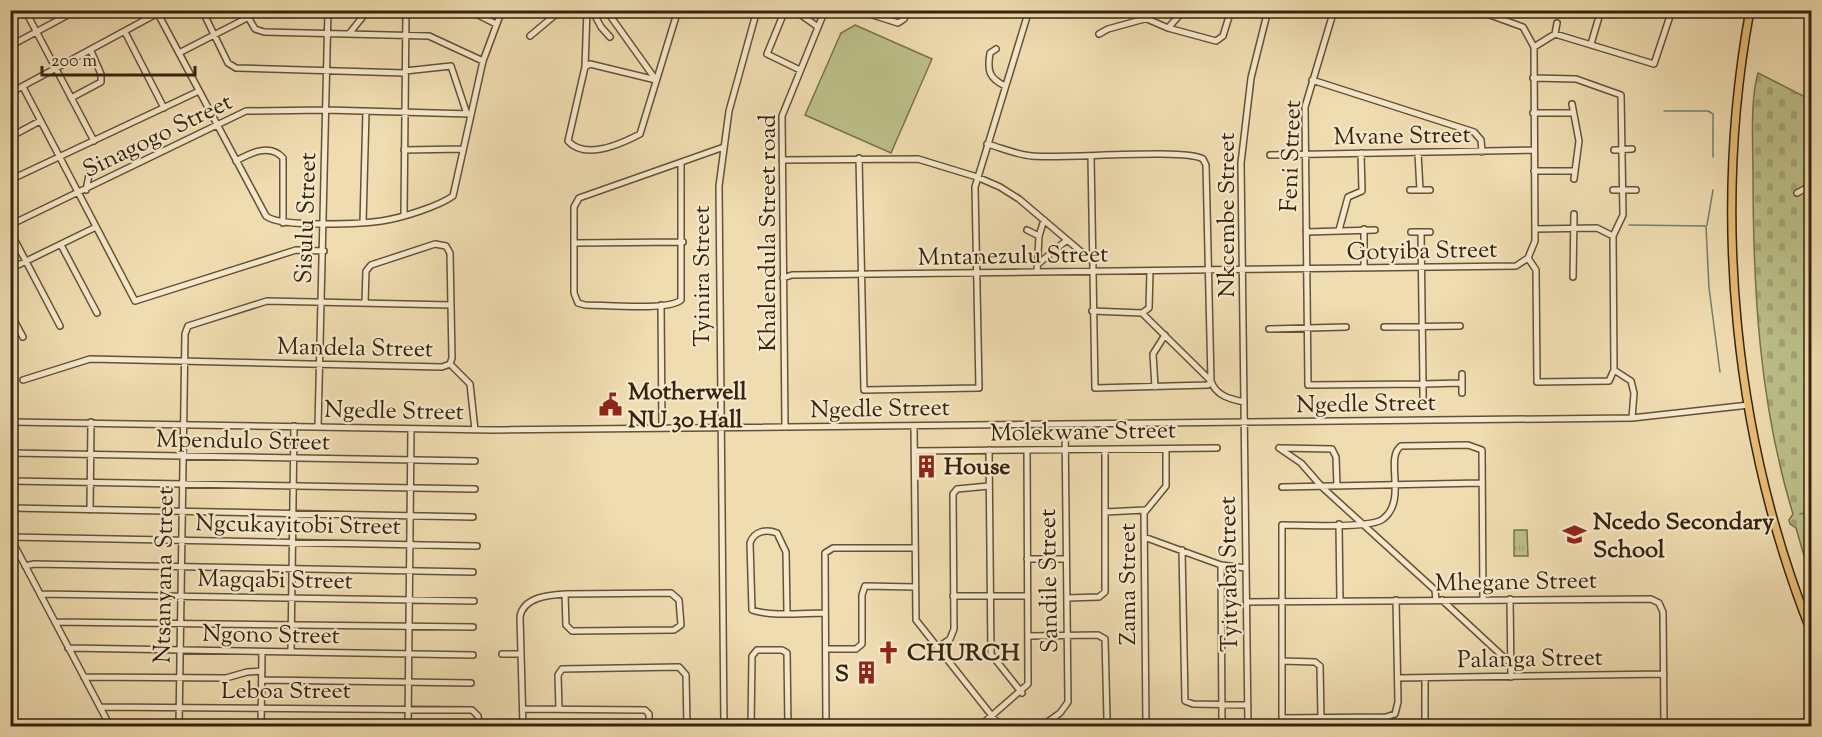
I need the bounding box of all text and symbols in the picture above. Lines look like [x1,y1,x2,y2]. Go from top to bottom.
scale bar [42,39,195,77]
text: 200 m [51,49,97,75]
street label: Sinagogo Street [77,86,238,188]
street label: Feni Street [1273,99,1311,213]
street label: Khalendula Street road [752,114,786,352]
street label: Mvane Street [1333,119,1471,155]
street label: Nkcembe Street [1211,132,1245,298]
street label: Sisulu Street [288,152,326,284]
street label: Tyinira Street [686,205,720,347]
street label: Gotyiba Street [1346,234,1498,270]
street label: Mntanezulu Street [917,238,1109,276]
street label: Mandela Street [277,331,433,367]
place label: Motherwell NU 30 Hall [628,376,747,438]
street label: Ngedle Street [1296,387,1436,423]
public building icon: Motherwell NU 30 Hall [597,392,623,418]
street label: Ngedle Street [810,392,950,428]
street label: Ngedle Street [324,394,464,430]
street label: Molekwane Street [990,414,1176,452]
street label: Mpendulo Street [156,423,330,461]
place label: House [944,451,1011,485]
building icon: House [913,453,939,479]
street label: Ntsanyana Street [146,486,184,664]
street label: Tyityaba Street [1212,496,1248,652]
place label: Ncedo Secondary School [1593,506,1774,568]
street label: Ngcukayitobi Street [195,507,401,545]
street label: Sandile Street [1032,508,1068,653]
school or university icon: Ncedo Secondary School [1562,522,1588,548]
street label: Zama Street [1112,523,1146,645]
street label: Magqabi Street [197,563,353,599]
street label: Mhegane Street [1435,565,1597,601]
street label: Ngono Street [202,618,340,654]
place label: CHURCH [907,637,1020,671]
church icon: CHURCH [876,639,902,665]
street label: Palanga Street [1457,642,1603,678]
place label: S [835,658,849,692]
building icon: S [854,660,880,686]
street label: Leboa Street [221,675,351,709]

